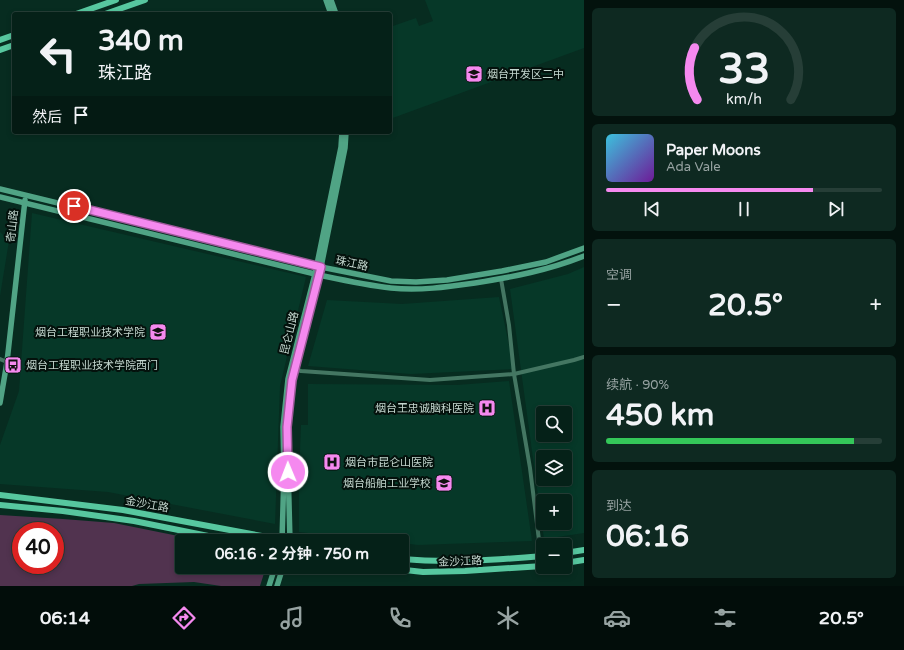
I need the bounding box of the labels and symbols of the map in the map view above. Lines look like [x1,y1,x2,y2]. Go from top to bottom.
school or university icon: 烟台开发区二中 [464,64,484,84]
place label: 烟台开发区二中 [487,68,564,81]
pin [57,189,91,223]
street label: 奇山路 [4,209,21,243]
street label: 珠江路 [334,254,369,273]
street label: 昆仑山路 [278,310,301,356]
school or university icon: 烟台工程职业技术学院 [148,322,168,342]
place label: 烟台工程职业技术学院 [35,326,145,339]
bus stop icon: 烟台工程职业技术学院西门 [3,355,23,375]
place label: 烟台工程职业技术学院西门 [26,359,158,372]
hospital icon: 烟台王忠诚脑科医院 [477,398,497,418]
place label: 烟台王忠诚脑科医院 [375,402,474,415]
position arrow [267,451,309,493]
hospital icon: 烟台市昆仑山医院 [322,452,342,472]
place label: 烟台市昆仑山医院 [345,456,433,469]
school or university icon: 烟台船舶工业学校 [434,473,454,493]
place label: 烟台船舶工业学校 [343,477,431,490]
street label: 金沙江路 [124,494,170,515]
speed limit sign: 40 [12,522,64,574]
street label: 金沙江路 [438,554,482,569]

